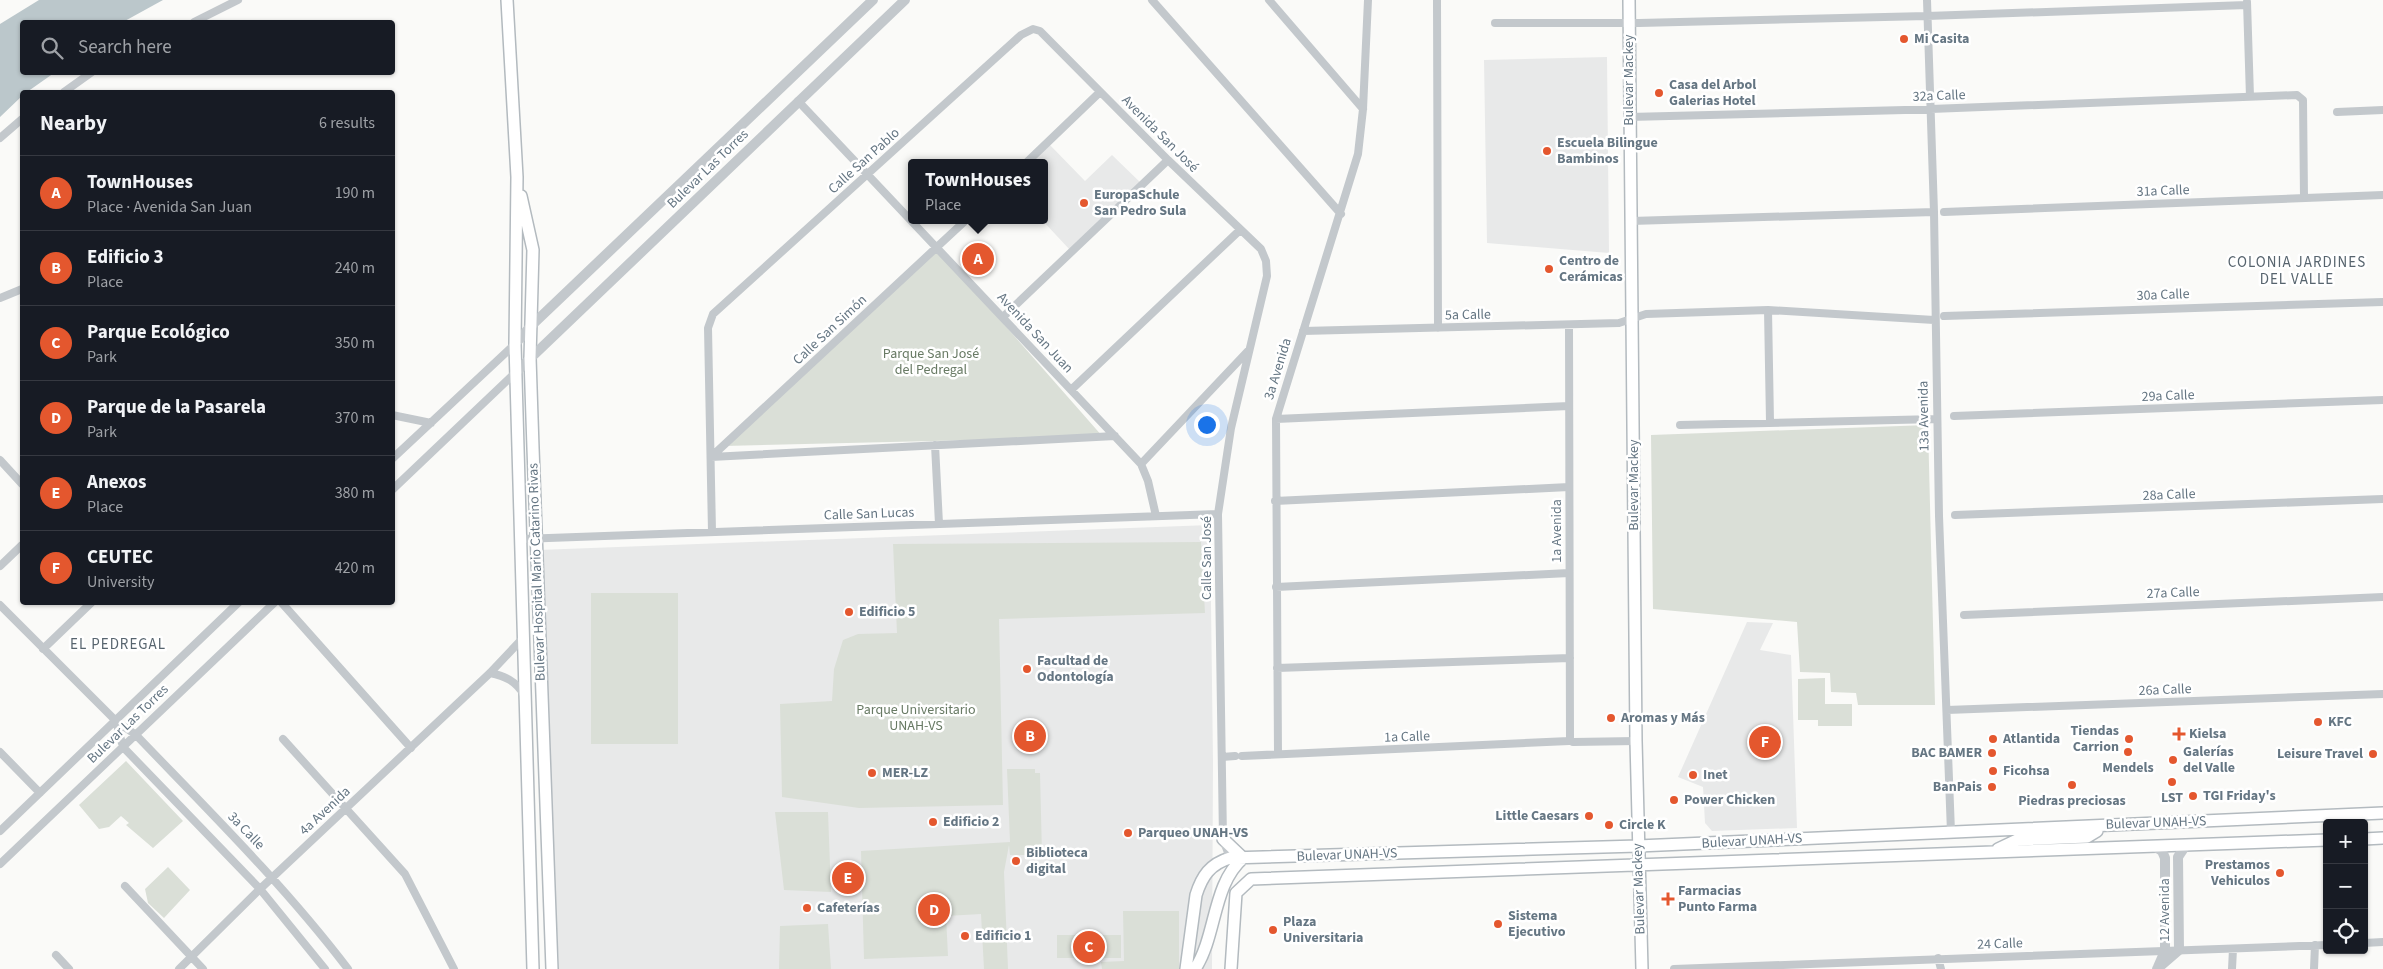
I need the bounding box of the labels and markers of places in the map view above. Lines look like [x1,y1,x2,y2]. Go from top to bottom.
place label: Mi Casita [1914,29,1969,49]
marker: Mi Casita [1898,33,1910,45]
place label: Casa del Arbol Galerias Hotel [1669,75,1756,111]
marker: Casa del Arbol Galerias Hotel [1653,87,1665,99]
place label: Escuela Bilingue Bambinos [1557,133,1658,169]
marker: Escuela Bilingue Bambinos [1541,145,1553,157]
place label: EuropaSchule San Pedro Sula [1094,185,1186,221]
marker: EuropaSchule San Pedro Sula [1078,197,1090,209]
pin: A [962,240,994,278]
place label: Centro de Cerámicas [1559,251,1623,287]
marker: Centro de Cerámicas [1543,263,1555,275]
place label: Edificio 5 [859,602,915,622]
marker: Edificio 5 [843,606,855,618]
place label: Facultad de Odontología [1037,651,1114,687]
marker: Facultad de Odontología [1021,663,1033,675]
place label: Aromas y Más [1620,708,1705,728]
marker: Aromas y Más [1605,712,1617,724]
place label: KFC [2328,712,2352,732]
marker: KFC [2312,716,2324,728]
pin: B [1014,717,1046,755]
place label: Tiendas Carrion [2070,721,2119,757]
pin: F [1749,723,1781,761]
place label: Kielsa [2189,724,2226,744]
marker: Kielsa [2173,728,2185,740]
place label: Atlantida [2002,729,2060,749]
marker: Atlantida [1987,733,1999,745]
marker: Tiendas Carrion [2123,733,2135,745]
place label: Galerías del Valle [2183,742,2235,778]
place label: BAC BAMER [1911,743,1982,763]
place label: Leisure Travel [2277,744,2363,764]
marker: Mendels [2122,746,2134,758]
marker: BAC BAMER [1986,747,1998,759]
marker: Leisure Travel [2367,748,2379,760]
marker: Galerías del Valle [2167,754,2179,766]
place label: Mendels [2102,758,2154,778]
place label: Ficohsa [2003,761,2050,781]
place label: MER-LZ [882,763,928,783]
place label: Inet [1703,765,1728,785]
marker: Ficohsa [1987,765,1999,777]
marker: MER-LZ [866,767,878,779]
marker: Inet [1687,769,1699,781]
marker: LST [2166,776,2178,788]
place label: BanPais [1933,777,1982,797]
marker: Piedras preciosas [2066,779,2078,791]
marker: BanPais [1986,781,1998,793]
place label: TGI Friday's [2203,786,2276,806]
place label: LST [2161,788,2183,808]
place label: Power Chicken [1684,790,1775,810]
marker: TGI Friday's [2187,790,2199,802]
place label: Piedras preciosas [2018,791,2126,811]
marker: Power Chicken [1668,794,1680,806]
place label: Little Caesars [1495,806,1579,826]
marker: Little Caesars [1583,810,1595,822]
place label: Edificio 2 [943,812,999,832]
place label: Circle K [1619,815,1666,835]
marker: Edificio 2 [927,816,939,828]
marker: Circle K [1603,819,1615,831]
place label: Parqueo UNAH-VS [1138,823,1249,843]
marker: Parqueo UNAH-VS [1122,827,1134,839]
place label: Biblioteca digital [1026,843,1088,879]
marker: Biblioteca digital [1010,855,1022,867]
place label: Prestamos Vehiculos [2205,855,2270,891]
pin: E [832,859,864,897]
marker: Prestamos Vehiculos [2274,867,2286,879]
place label: Farmacias Punto Farma [1678,881,1757,917]
pin: D [918,891,950,929]
marker: Farmacias Punto Farma [1662,893,1674,905]
place label: Cafeterías [817,898,880,918]
marker: Cafeterías [801,902,813,914]
place label: Sistema Ejecutivo [1508,906,1566,942]
place label: Plaza Universitaria [1283,912,1363,948]
marker: Sistema Ejecutivo [1492,918,1504,930]
marker: Plaza Universitaria [1267,924,1279,936]
place label: Edificio 1 [975,926,1031,946]
pin: C [1073,928,1105,966]
marker: Edificio 1 [959,930,971,942]

